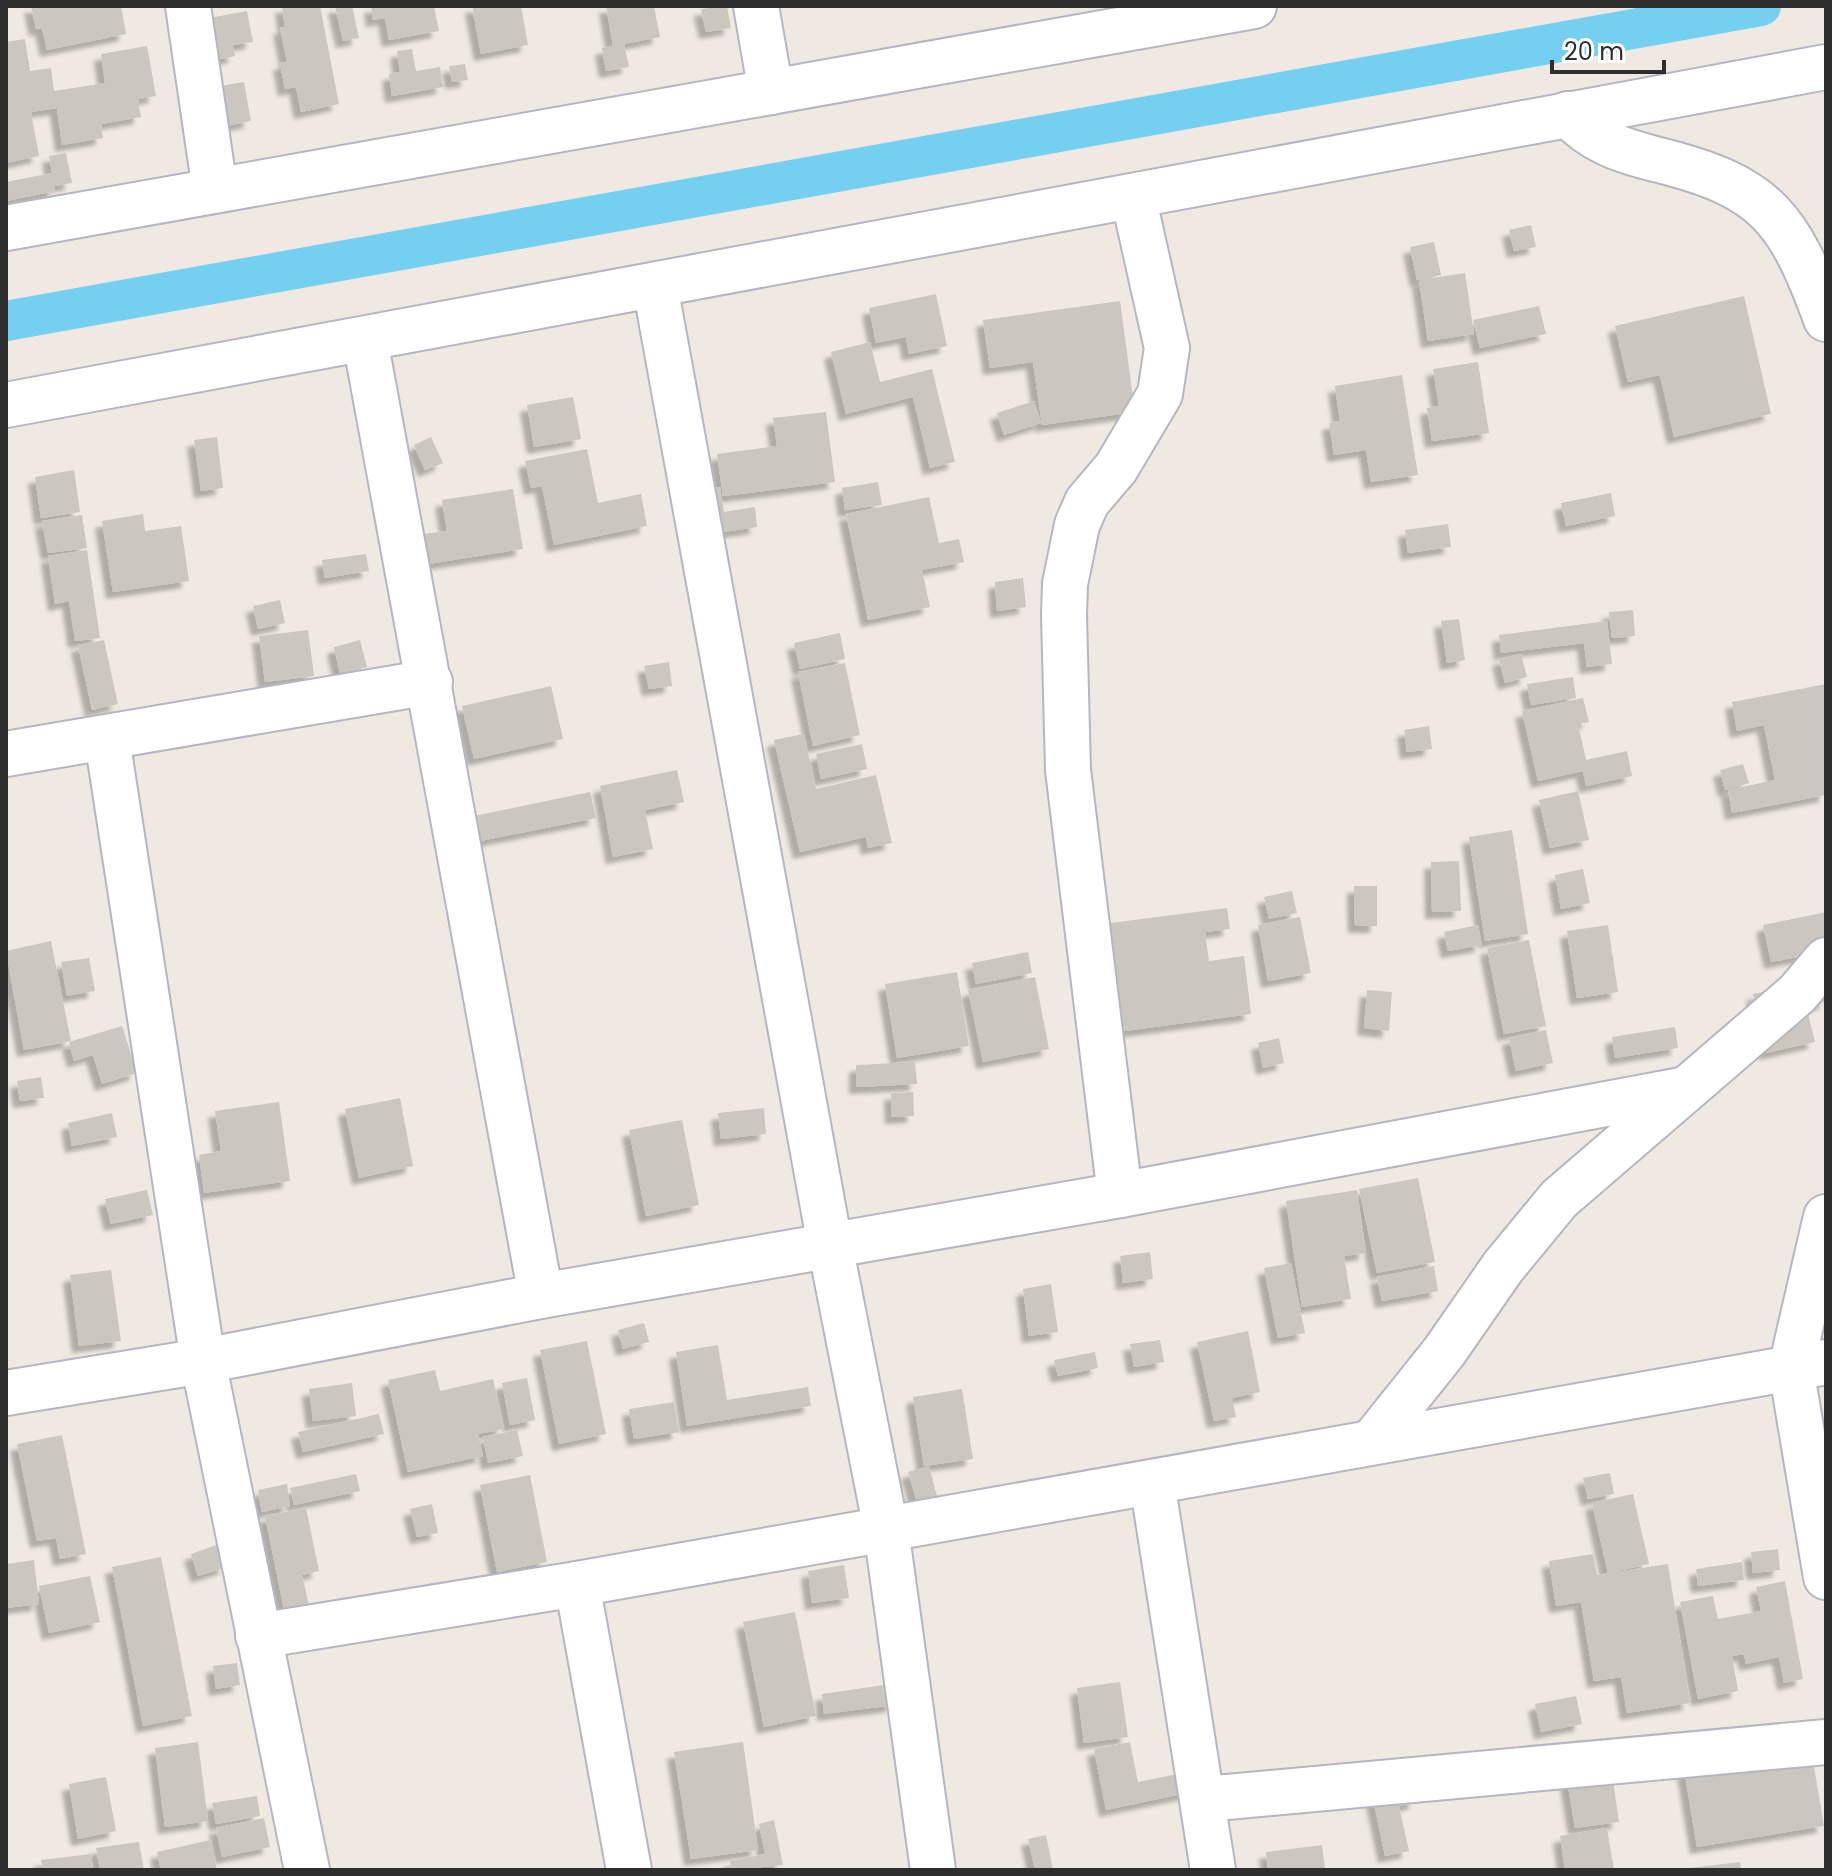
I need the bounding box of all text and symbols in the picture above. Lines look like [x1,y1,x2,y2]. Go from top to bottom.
scale bar [1552,24,1664,74]
text: 20 m [1564,35,1624,68]

